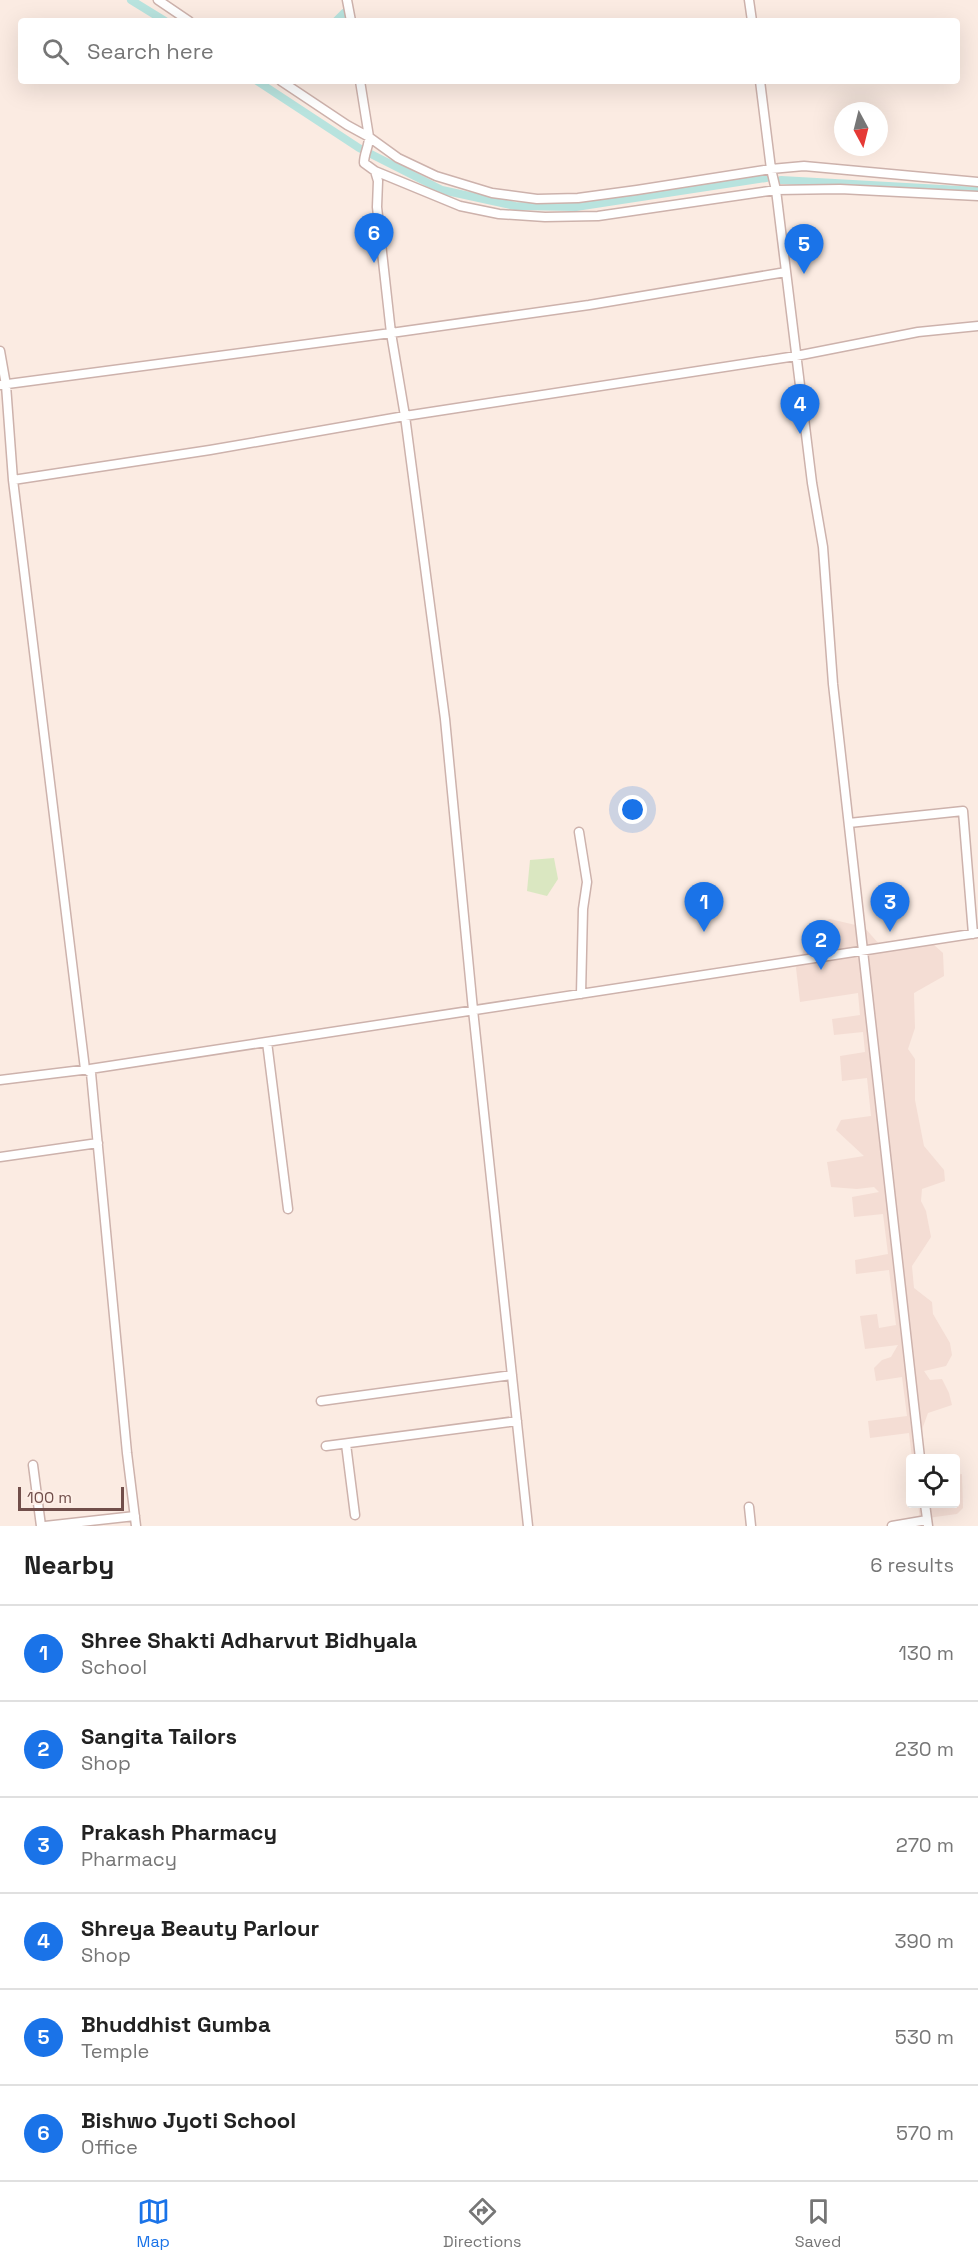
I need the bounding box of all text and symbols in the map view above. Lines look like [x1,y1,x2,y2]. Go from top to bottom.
search box [18,18,960,84]
icon: search [39,35,72,68]
text: Search here [87,37,214,65]
north arrow [834,102,888,156]
pin: 6 [354,214,394,263]
pin: 5 [784,224,824,274]
pin: 4 [780,384,820,434]
your location [618,795,647,824]
pin: 1 [684,882,724,932]
pin: 3 [870,882,910,932]
pin: 2 [802,920,840,970]
map controls [906,1454,960,1508]
button: locate [906,1454,960,1508]
scale bar [18,1484,124,1512]
text: 100 m [27,1487,72,1508]
text: Nearby [24,1548,114,1582]
text: 6 results [870,1552,954,1578]
text: Shree Shakti Adharvut Bidhyala [81,1626,417,1654]
text: 1 [39,1640,48,1666]
text: 130 m [898,1640,954,1666]
text: School [81,1654,147,1680]
text: Sangita Tailors [81,1722,237,1750]
text: 2 [38,1736,49,1762]
text: 230 m [895,1736,954,1762]
text: Shop [81,1750,131,1776]
text: Prakash Pharmacy [81,1818,277,1846]
text: 3 [37,1832,50,1858]
text: 270 m [896,1832,954,1858]
text: Pharmacy [81,1846,177,1872]
text: Shreya Beauty Parlour [81,1914,319,1942]
text: 4 [37,1928,50,1954]
text: 390 m [895,1928,954,1954]
text: Shop [81,1942,131,1968]
text: Bhuddhist Gumba [81,2010,271,2038]
text: 5 [38,2024,50,2050]
text: 530 m [895,2024,954,2050]
text: Temple [81,2038,149,2064]
text: Bishwo Jyoti School [81,2106,296,2134]
text: 6 [37,2120,50,2146]
text: 570 m [896,2120,954,2146]
text: Office [81,2134,138,2160]
tab: Map [137,2195,170,2252]
tab: Directions [443,2195,522,2252]
tab: Saved [795,2195,841,2252]

